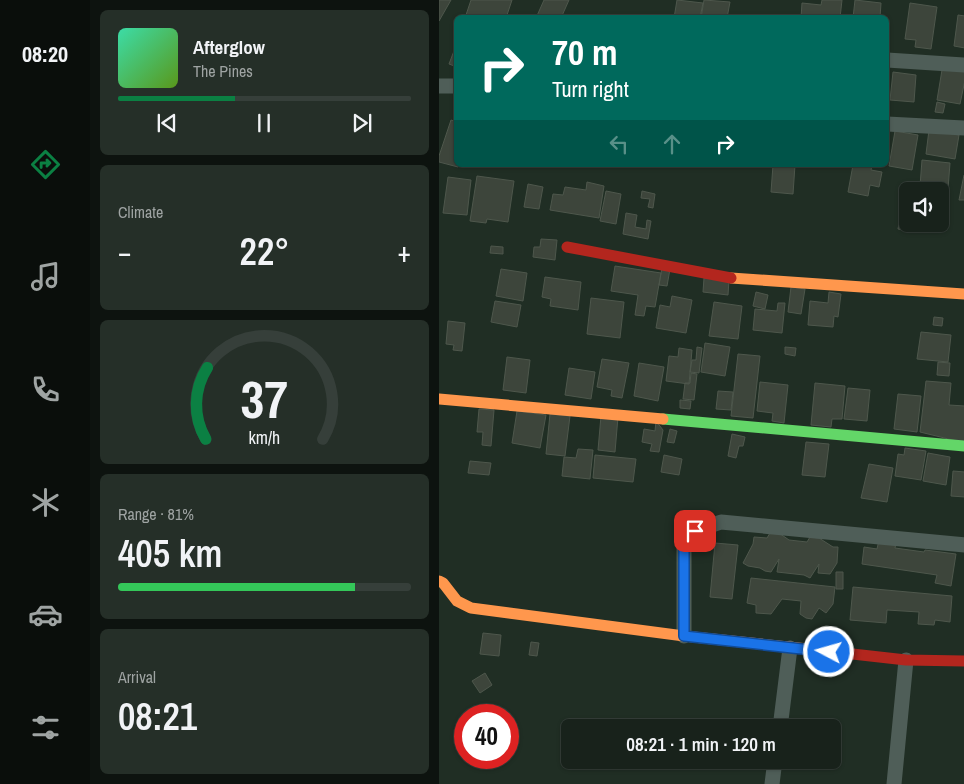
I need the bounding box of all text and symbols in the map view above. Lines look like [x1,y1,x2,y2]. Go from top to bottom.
text: 70 m [552,29,617,76]
text: Afterglow [193,34,265,60]
icon: right [469,35,534,100]
text: 08:20 [22,39,68,69]
text: The Pines [193,60,253,82]
text: Turn right [552,74,629,104]
icon: previous [153,109,181,137]
icon: pause [250,109,278,137]
icon: next [348,109,376,137]
icon: left [605,130,633,158]
icon: ahead [658,130,686,158]
icon: right [711,130,739,158]
icon: directions [28,147,63,182]
map controls [899,182,949,232]
button: sound [899,182,949,232]
text: Climate [118,201,163,223]
text: 22° [240,226,289,277]
text: − [118,233,131,271]
text: + [398,233,411,271]
icon: music [28,259,63,294]
text: 37 [241,364,288,434]
icon: phone [28,372,63,407]
text: km/h [249,426,280,450]
icon: climate [28,485,63,520]
text: Range · 81% [118,503,194,525]
pin [674,510,716,552]
icon: arrive [681,517,709,545]
text: 405 km [118,528,222,579]
icon: car [28,597,63,632]
position arrow [802,625,854,677]
text: Arrival [118,666,156,688]
text: 08:21 [118,691,197,742]
speed limit sign: 40 [454,704,519,769]
icon: filters [28,710,63,745]
text: 08:21 · 1 min · 120 m [626,731,776,757]

